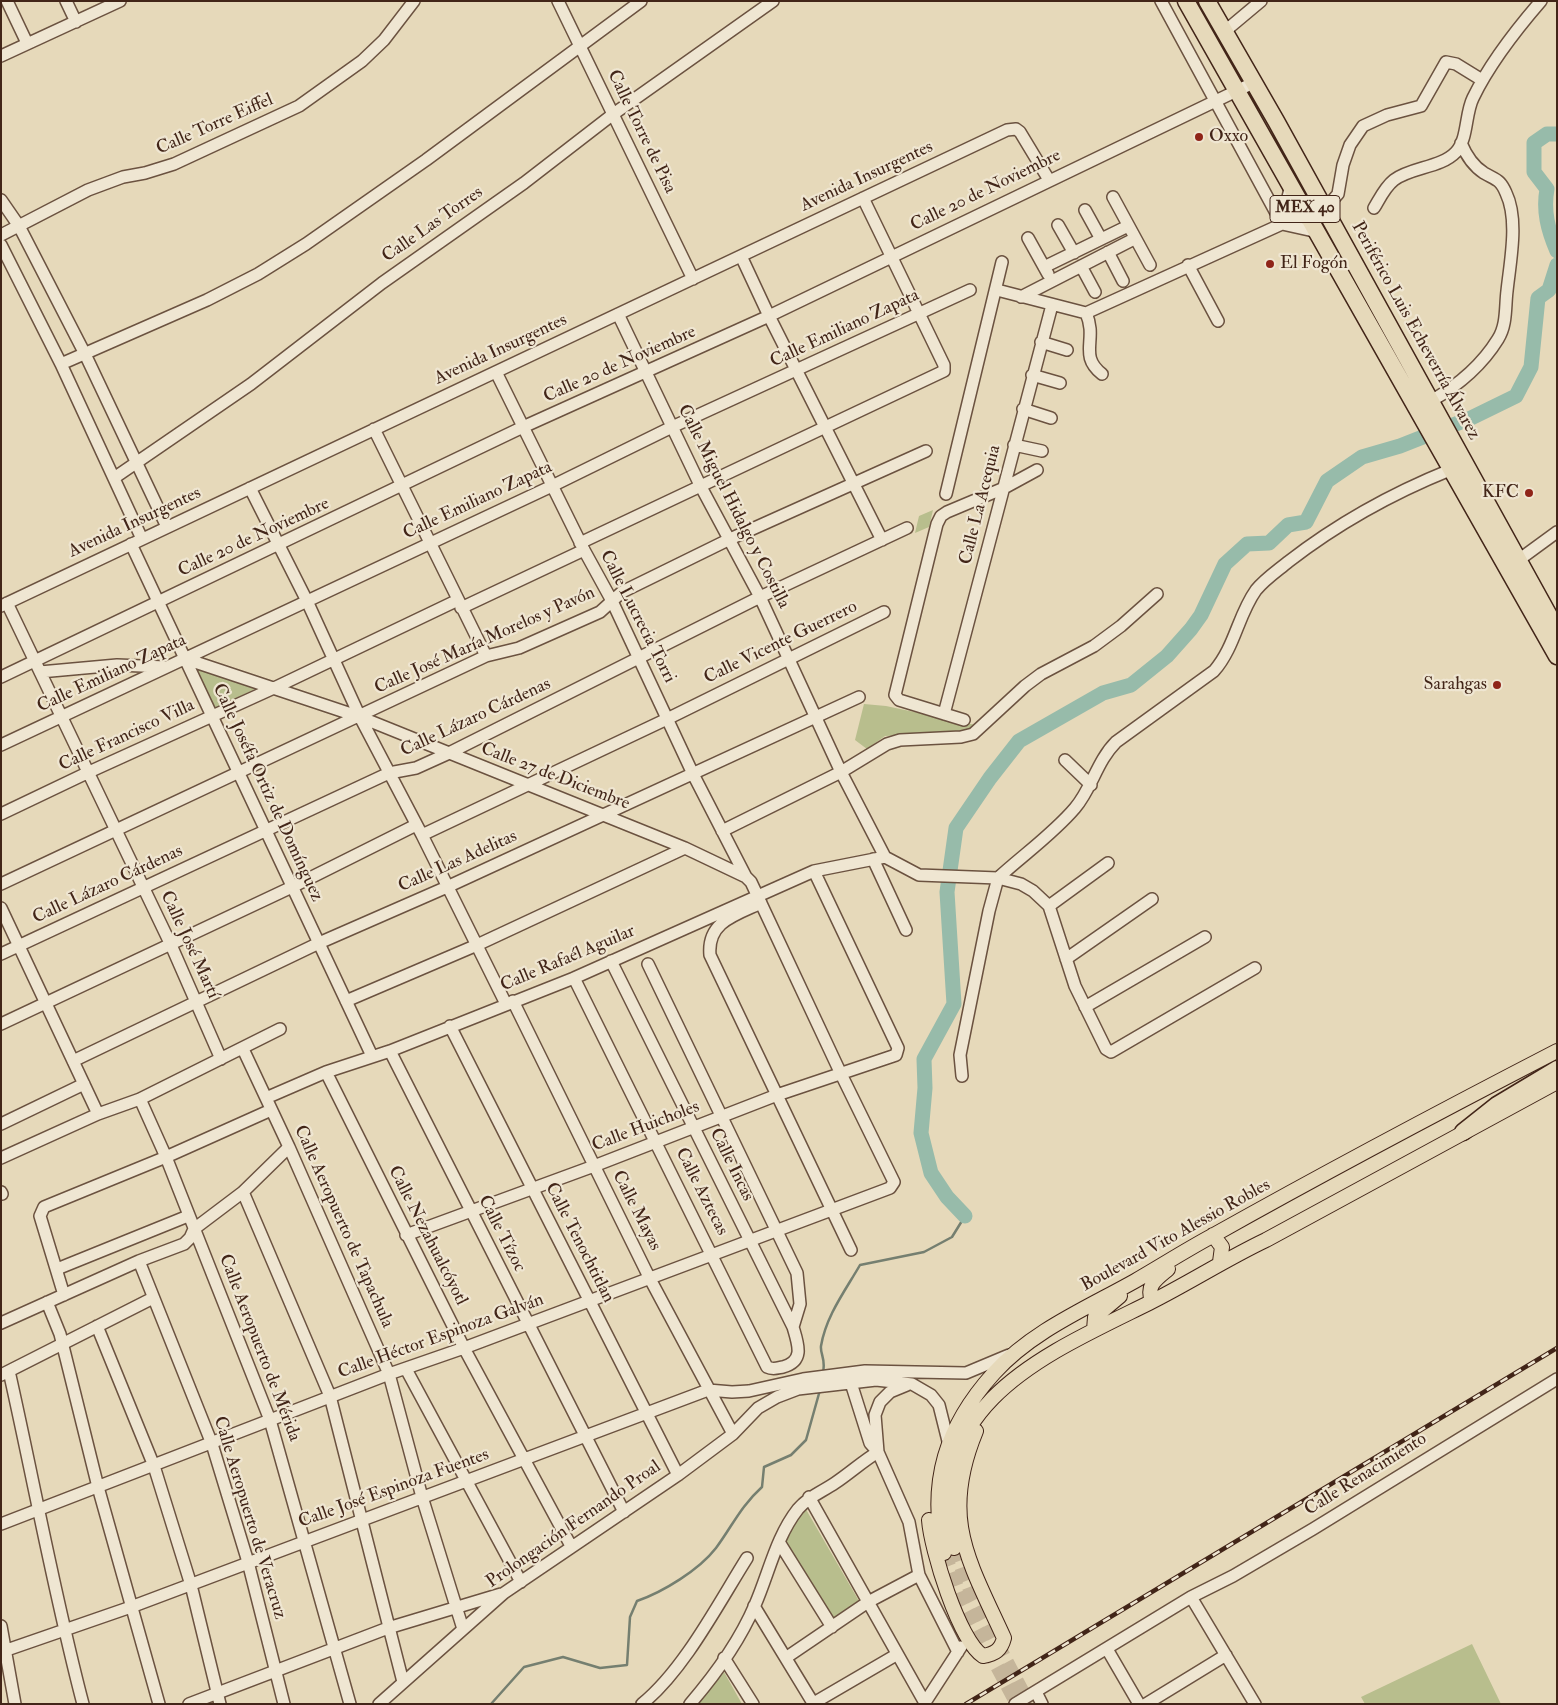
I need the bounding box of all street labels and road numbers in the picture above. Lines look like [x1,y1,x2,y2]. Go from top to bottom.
street label: Calle Torre de Pisa [602,67,680,197]
street label: Calle Torre Eiffel [153,90,277,160]
street label: Avenida Insurgentes [797,137,937,217]
street label: Calle 20 de Noviembre [907,145,1065,237]
street label: Calle Las Torres [378,182,488,268]
road number: MEX 40 [1270,195,1340,222]
street label: Periférico Luis Echeverría Álvarez [1346,218,1484,444]
street label: Calle Emiliano Zapata [767,285,923,373]
street label: Avenida Insurgentes [431,310,571,390]
street label: Calle 20 de Noviembre [541,322,699,408]
street label: Calle Miguel Hidalgo y Costilla [672,401,794,613]
street label: Calle La Acequia [956,443,1006,567]
street label: Calle Emiliano Zapata [400,457,556,545]
street label: Avenida Insurgentes [65,483,205,563]
street label: Calle 20 de Noviembre [175,493,333,583]
street label: Calle Lucrecia Torri [594,547,680,687]
street label: Calle José María Morelos y Pavón [371,583,599,699]
street label: Calle Vicente Guerrero [701,597,861,689]
street label: Calle Emiliano Zapata [34,630,190,718]
street label: Calle Lázaro Cárdenas [398,674,554,762]
street label: Calle Joséfa Ortiz de Domínguez [207,681,327,905]
street label: Calle Francisco Villa [56,695,198,777]
street label: Calle 27 de Diciembre [477,739,633,815]
street label: Calle Las Adelitas [395,826,521,898]
street label: Calle Lázaro Cárdenas [30,841,186,929]
street label: Calle José Martí [155,888,223,1002]
street label: Calle Rafaél Aguilar [498,921,638,997]
street label: Calle Huicholes [589,1097,703,1157]
street label: Calle Aeropuerto de Tapachula [289,1122,397,1332]
street label: Calle Incas [704,1125,758,1205]
street label: Calle Aztecas [670,1145,732,1239]
street label: Calle Nezahualcóyotl [383,1163,471,1309]
street label: Calle Mayas [607,1167,665,1255]
street label: Boulevard Vito Alessio Robles [1078,1175,1274,1297]
street label: Calle Tenochtitlan [539,1179,619,1307]
street label: Calle Tízoc [472,1192,530,1276]
street label: Calle Aeropuerto de Mérida [213,1251,305,1445]
street label: Calle Héctor Espinoza Galván [335,1290,547,1384]
street label: Calle Aeropuerto de Veracruz [208,1414,290,1622]
street label: Calle Renacimiento [1301,1429,1431,1521]
street label: Calle José Espinoza Fuentes [296,1444,492,1534]
street label: Prolongación Fernando Proal [483,1456,665,1594]

